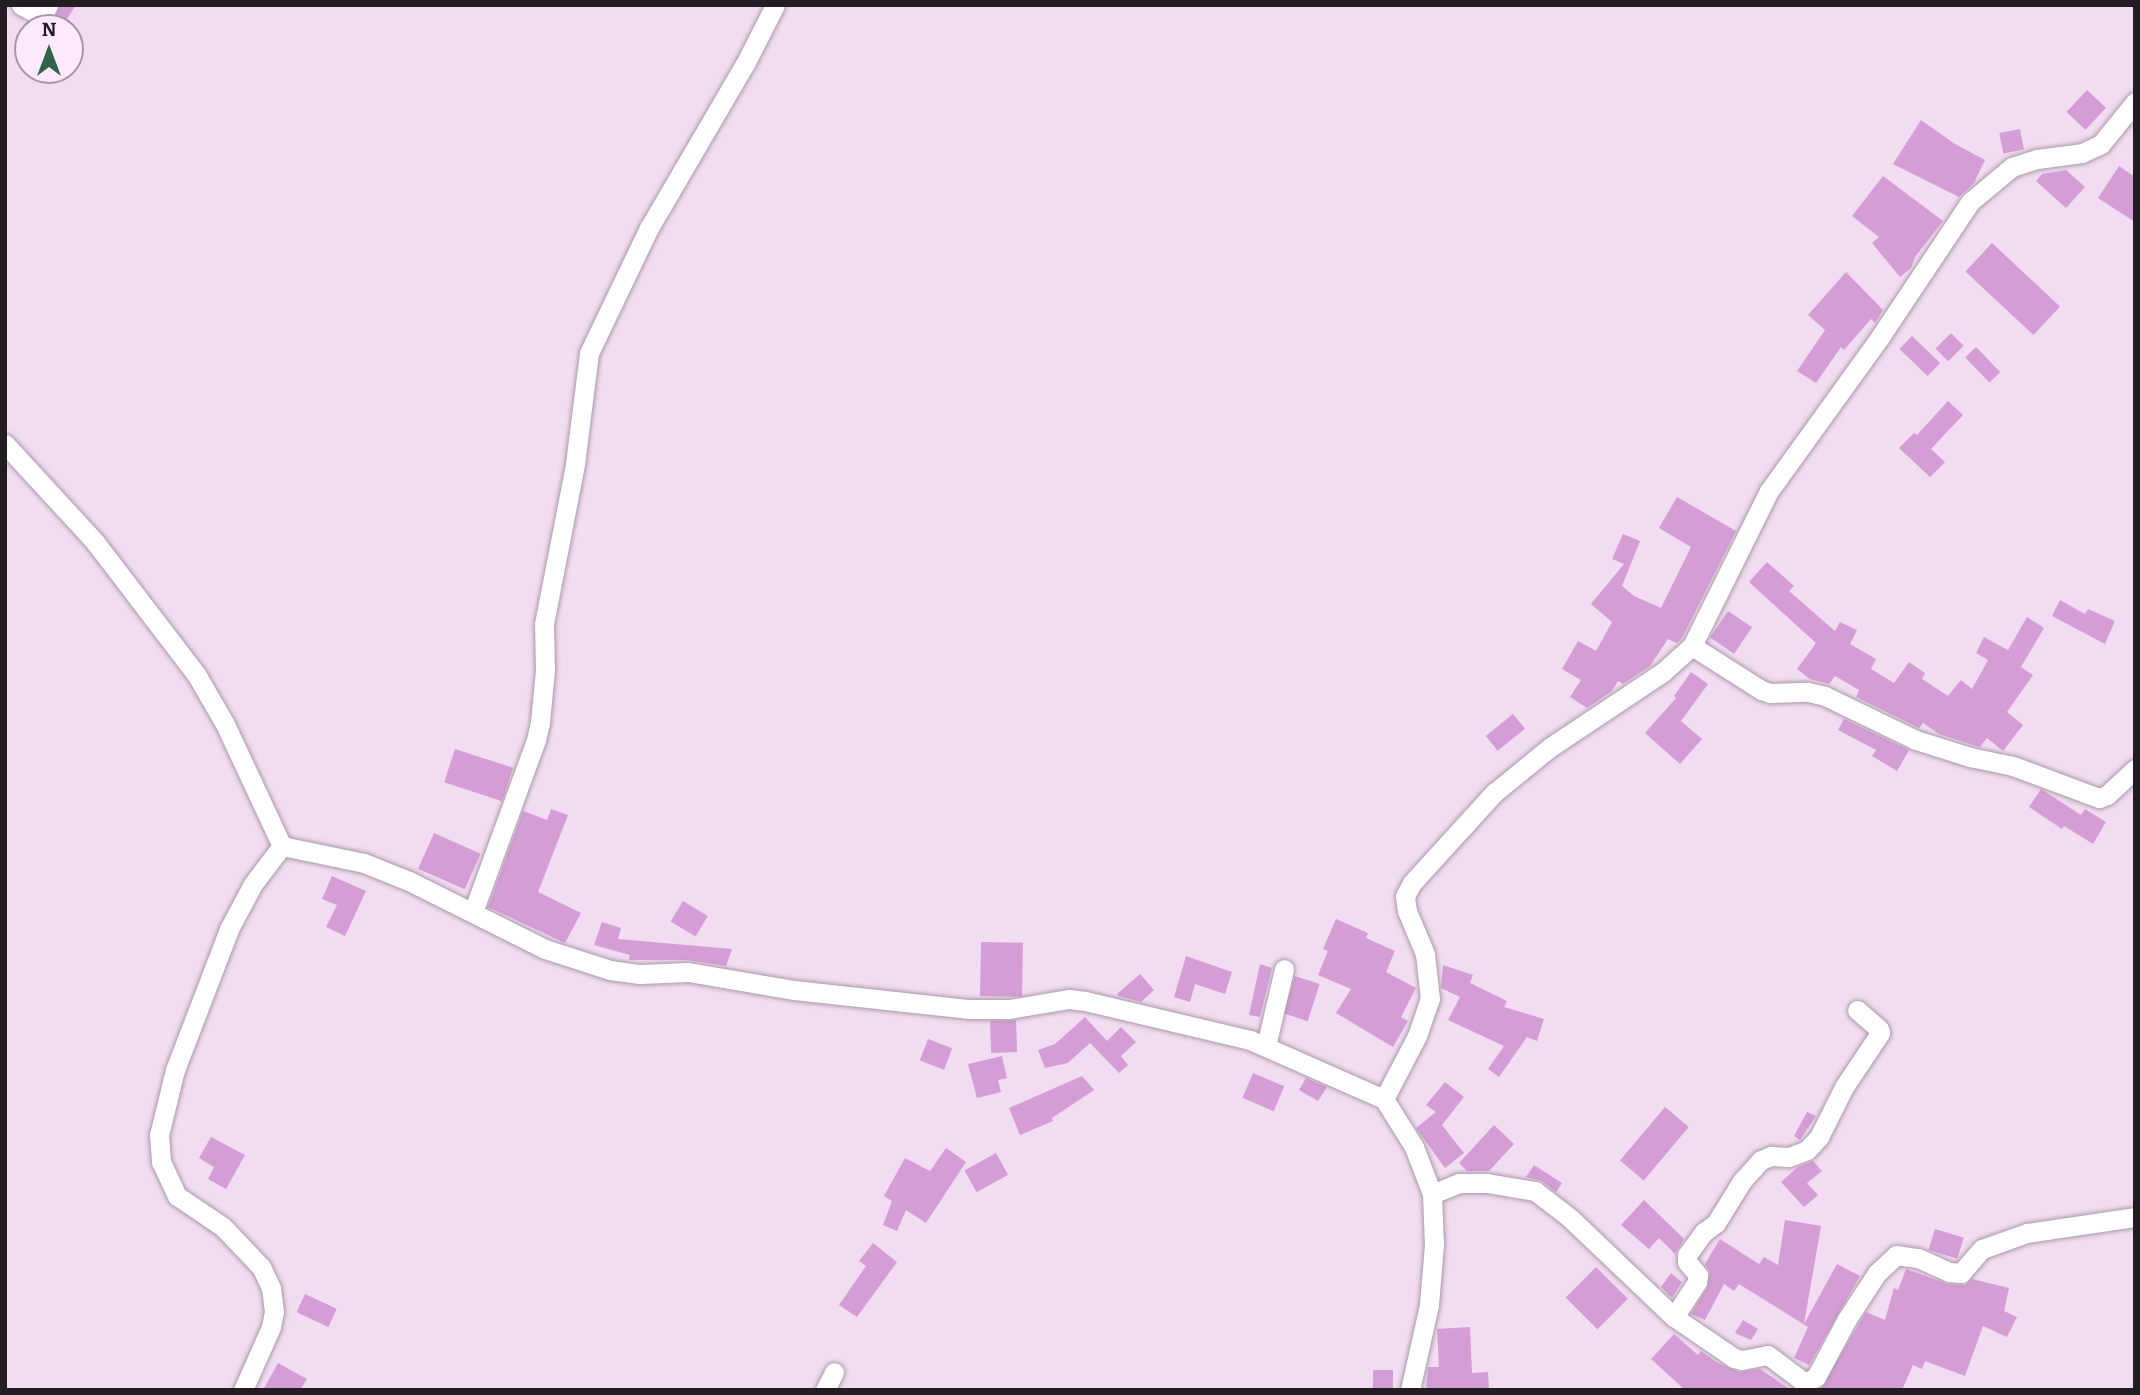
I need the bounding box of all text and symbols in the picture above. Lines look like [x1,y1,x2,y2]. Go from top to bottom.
north arrow [14,14,84,84]
text: N [42,18,56,41]

